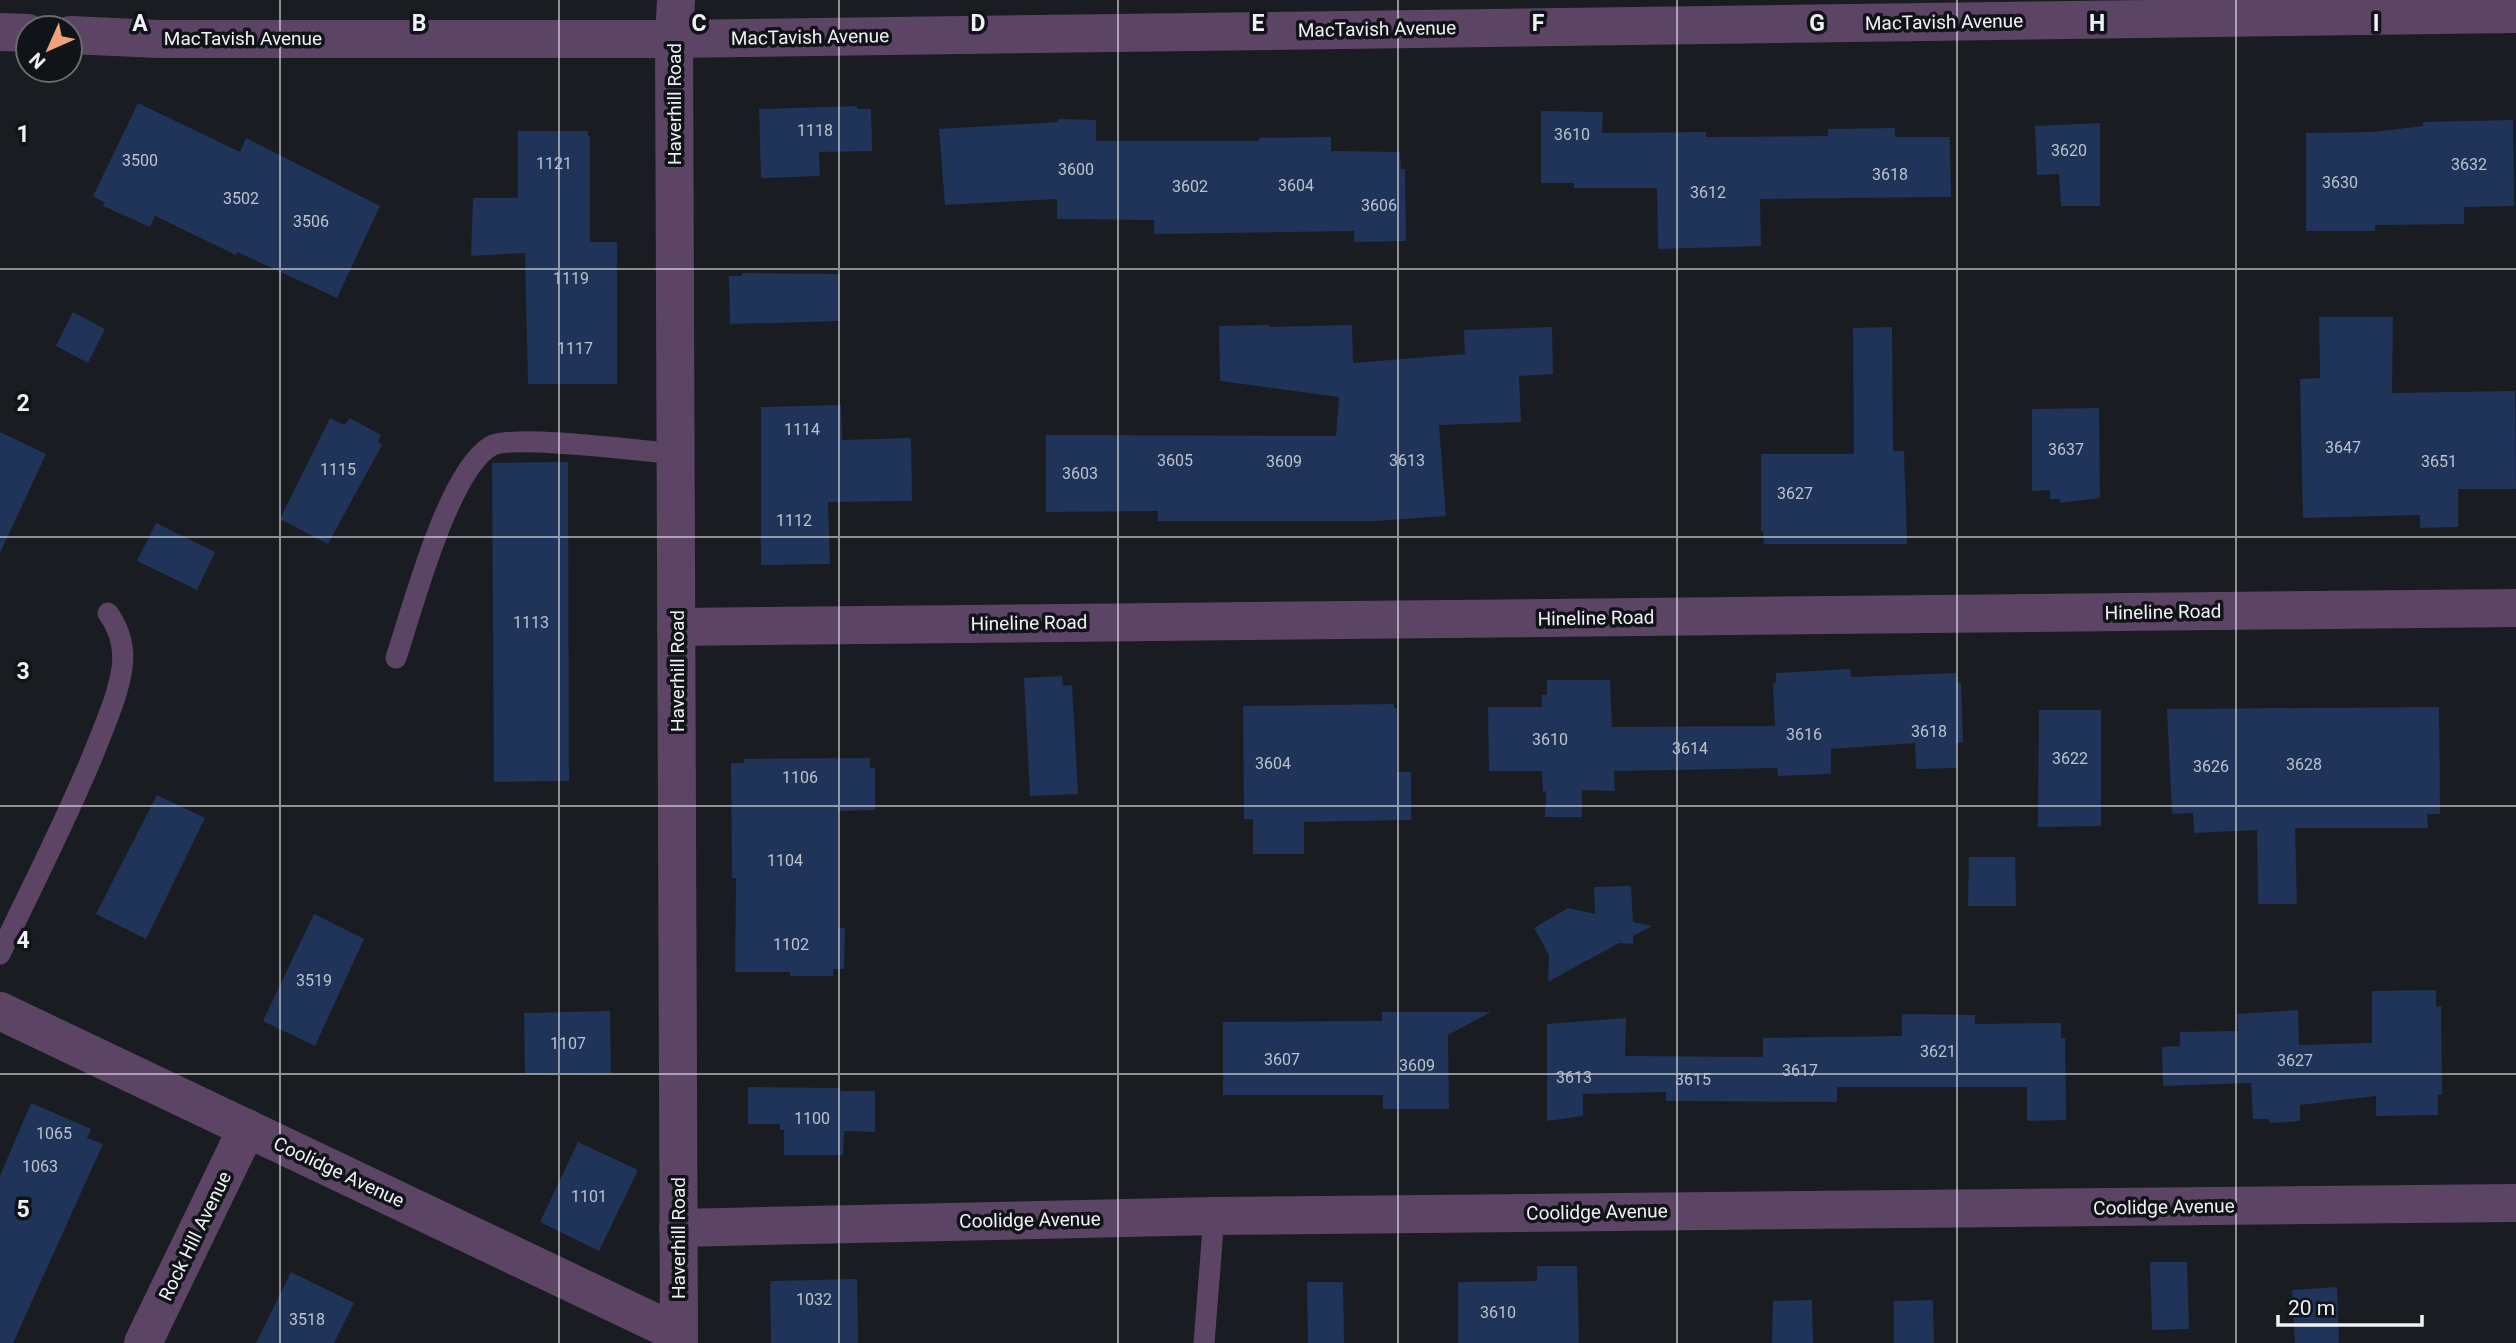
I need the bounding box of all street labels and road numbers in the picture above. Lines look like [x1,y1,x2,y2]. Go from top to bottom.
street label: MacTavish Avenue [1865,9,2023,35]
street label: MacTavish Avenue [1298,16,1456,42]
street label: MacTavish Avenue [731,24,889,50]
street label: MacTavish Avenue [164,27,322,50]
street label: Haverhill Road [663,43,686,165]
street label: Hineline Road [2104,599,2222,625]
street label: Hineline Road [1537,605,1655,631]
street label: Haverhill Road [666,610,689,732]
street label: Hineline Road [970,610,1088,636]
street label: Coolidge Avenue [270,1132,408,1212]
street label: Rock Hill Avenue [154,1168,236,1304]
street label: Haverhill Road [667,1177,690,1299]
street label: Coolidge Avenue [2093,1194,2235,1220]
street label: Coolidge Avenue [1526,1199,1668,1225]
street label: Coolidge Avenue [959,1207,1101,1233]

